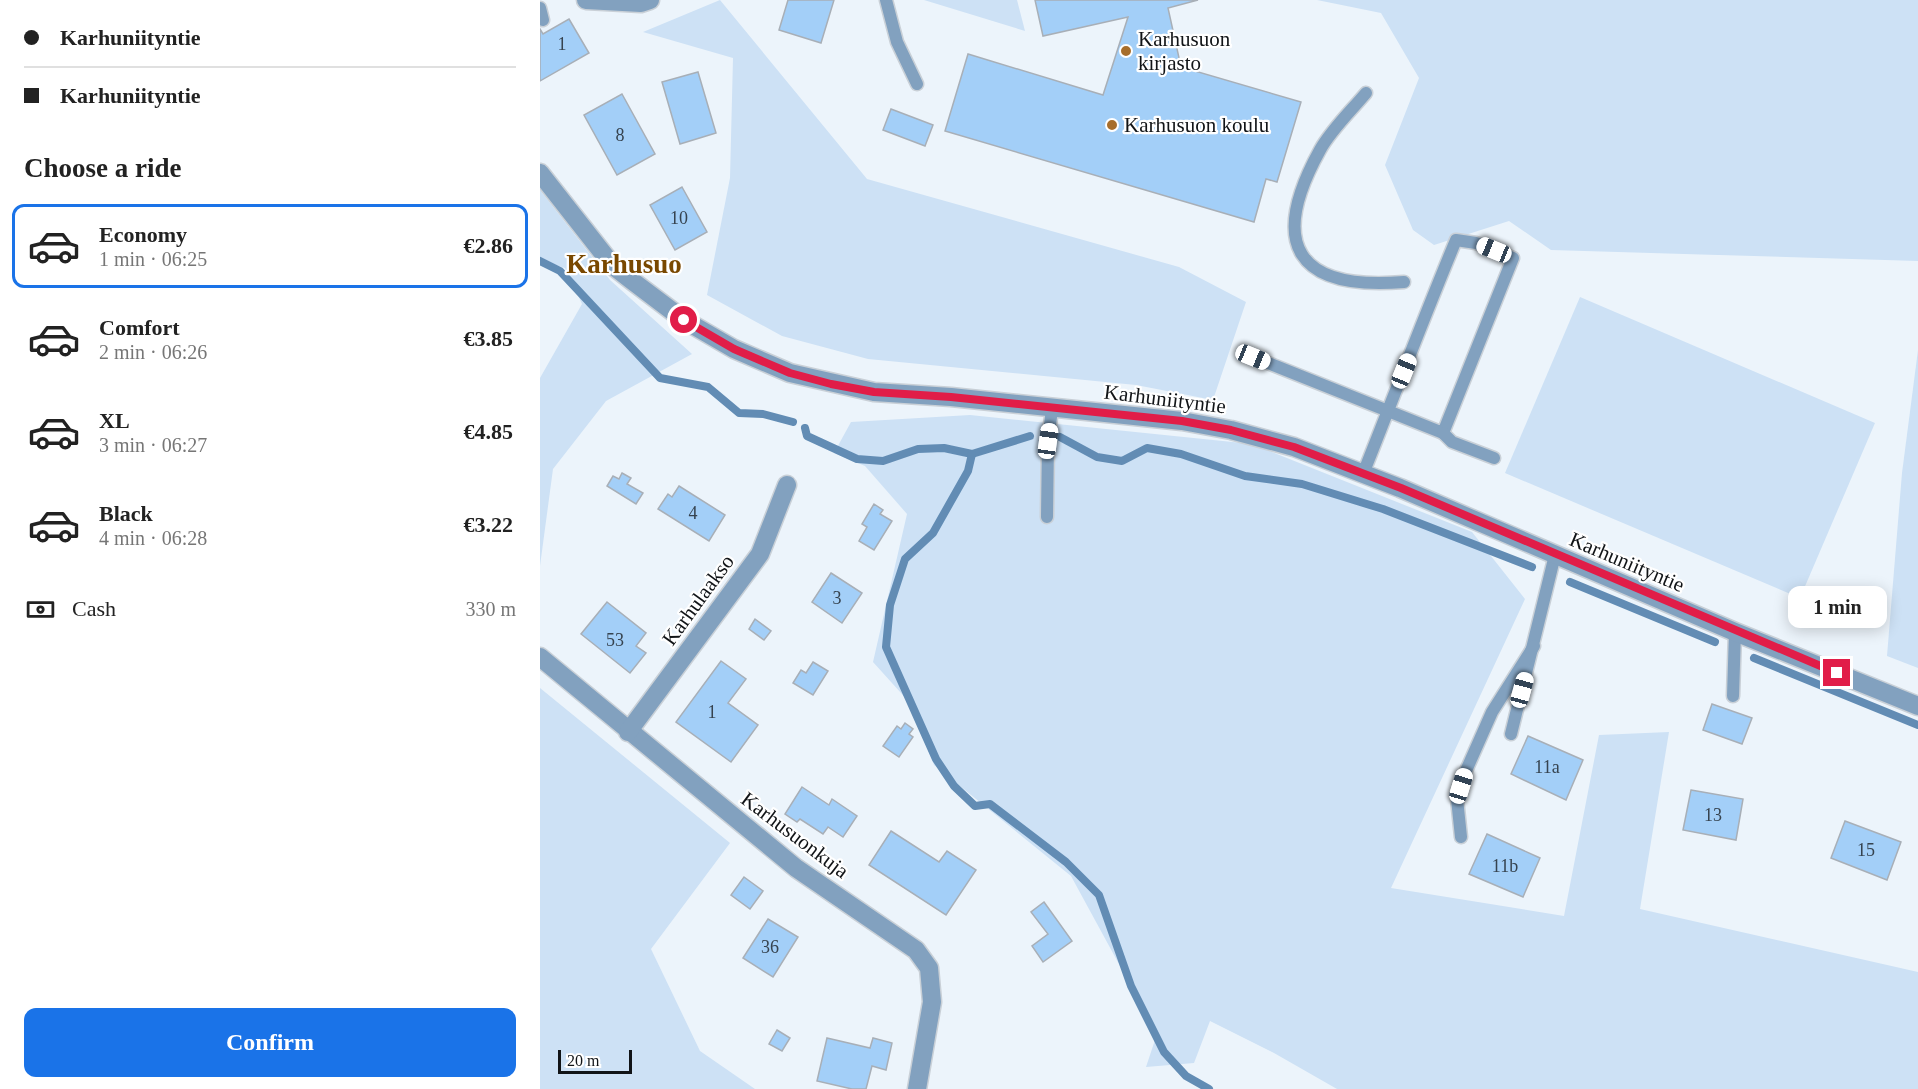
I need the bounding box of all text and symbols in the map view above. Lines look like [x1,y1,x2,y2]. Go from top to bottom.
text: Karhuniityntie [60,25,201,50]
place label: Karhusuon kirjasto [1138,27,1231,75]
house number: 1 [558,34,567,54]
marker: Karhusuon kirjasto [1119,44,1133,58]
text: Karhuniityntie [60,83,201,108]
place label: Karhusuon koulu [1124,113,1270,137]
marker: Karhusuon koulu [1105,118,1119,132]
house number: 8 [616,125,625,145]
text: Choose a ride [24,153,182,183]
house number: 10 [670,208,688,228]
icon: car [27,219,81,273]
text: Economy [99,222,187,247]
text: €2.86 [464,233,513,258]
car [1474,235,1514,265]
text: 1 min · 06:25 [99,248,207,270]
district label: Karhusuo [566,249,682,279]
route start [670,306,697,333]
icon: car [27,312,81,366]
text: Comfort [99,315,180,340]
text: €3.85 [464,326,513,351]
text: 2 min · 06:26 [99,341,207,363]
car [1233,342,1273,372]
car [1389,351,1419,391]
street label: Karhuniityntie [1103,380,1227,418]
icon: car [27,405,81,459]
text: XL [99,408,130,433]
text: €4.85 [464,419,513,444]
car [1037,422,1059,460]
text: 3 min · 06:27 [99,434,207,456]
icon: car [27,498,81,552]
text: Black [99,501,153,526]
house number: 4 [689,503,698,523]
text: €3.22 [464,512,513,537]
text: 4 min · 06:28 [99,527,207,549]
street label: Karhuniityntie [1566,527,1688,597]
street label: Karhulaakso [657,550,739,650]
callout: 1 min [1788,586,1886,628]
house number: 3 [833,588,842,608]
icon: cash [24,593,57,626]
text: Cash [72,596,116,621]
text: 1 min [1813,596,1862,618]
text: 330 m [465,598,516,620]
house number: 53 [606,630,624,650]
route end [1823,659,1850,686]
car [1509,670,1535,710]
house number: 1 [708,702,717,722]
house number: 11a [1534,757,1560,777]
car [1447,766,1475,806]
street label: Karhusuonkuja [737,787,854,884]
house number: 13 [1704,805,1722,825]
house number: 15 [1857,840,1875,860]
house number: 11b [1492,856,1518,876]
house number: 36 [761,937,779,957]
button: Confirm [24,1008,516,1077]
scale bar [558,1047,632,1074]
text: 20 m [567,1052,599,1069]

